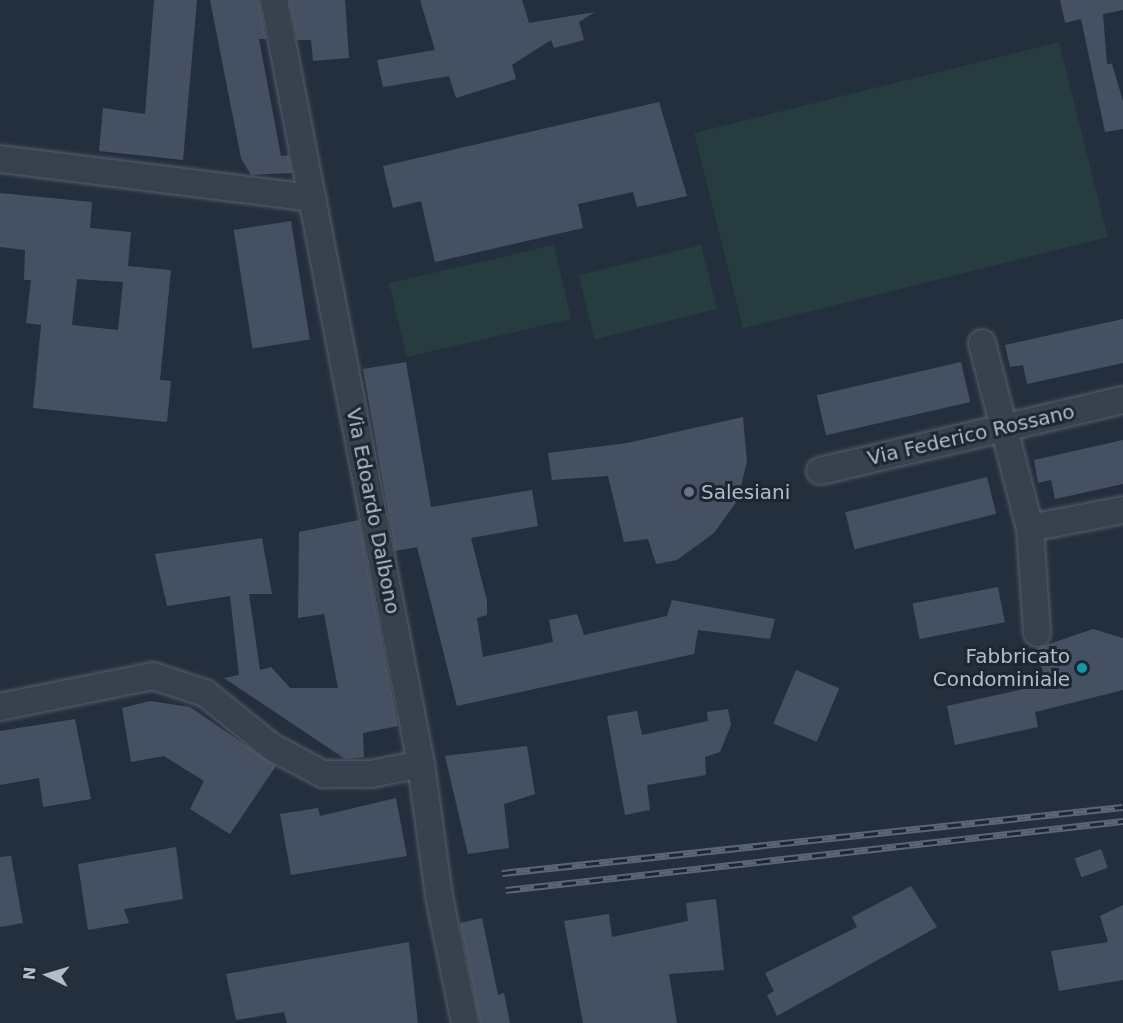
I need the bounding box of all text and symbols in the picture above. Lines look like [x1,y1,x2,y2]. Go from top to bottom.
street label: Via Federico Rossano [865,399,1077,471]
street label: Via Edoardo Dalbono [341,406,405,616]
place label: Salesiani [701,480,790,504]
marker: Salesiani [682,485,696,499]
place label: Fabbricato Condominiale [933,644,1070,691]
marker: Fabbricato Condominiale [1075,661,1089,675]
north arrow [18,945,78,1005]
text: N [20,966,40,981]

